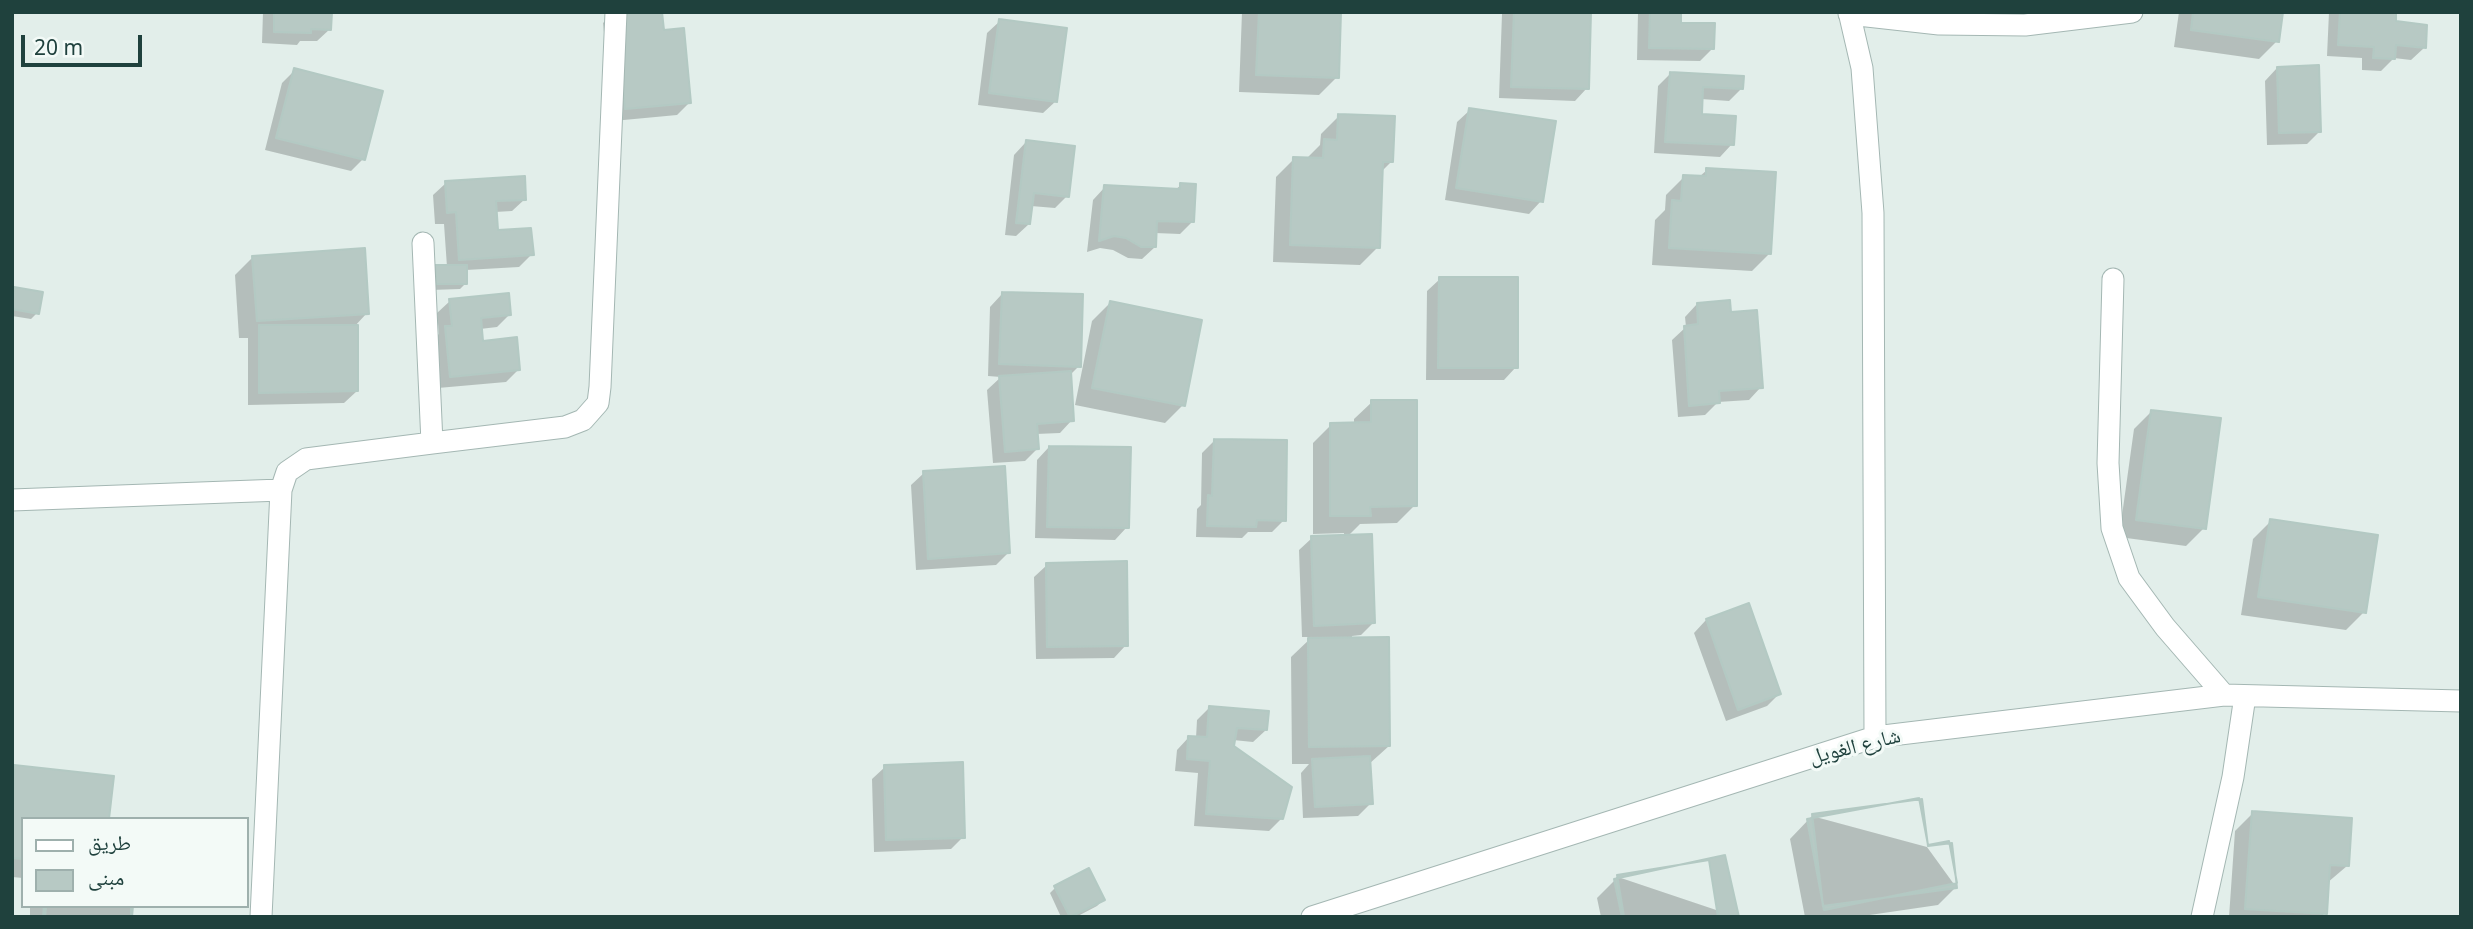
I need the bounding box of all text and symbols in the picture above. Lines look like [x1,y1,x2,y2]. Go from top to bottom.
scale bar [24,21,145,65]
text: 20 m [34,33,83,61]
street label: شارع الغويل [1807,724,1903,770]
legend [21,817,248,908]
text: طريق [88,828,131,856]
text: مبنى [88,863,124,891]

